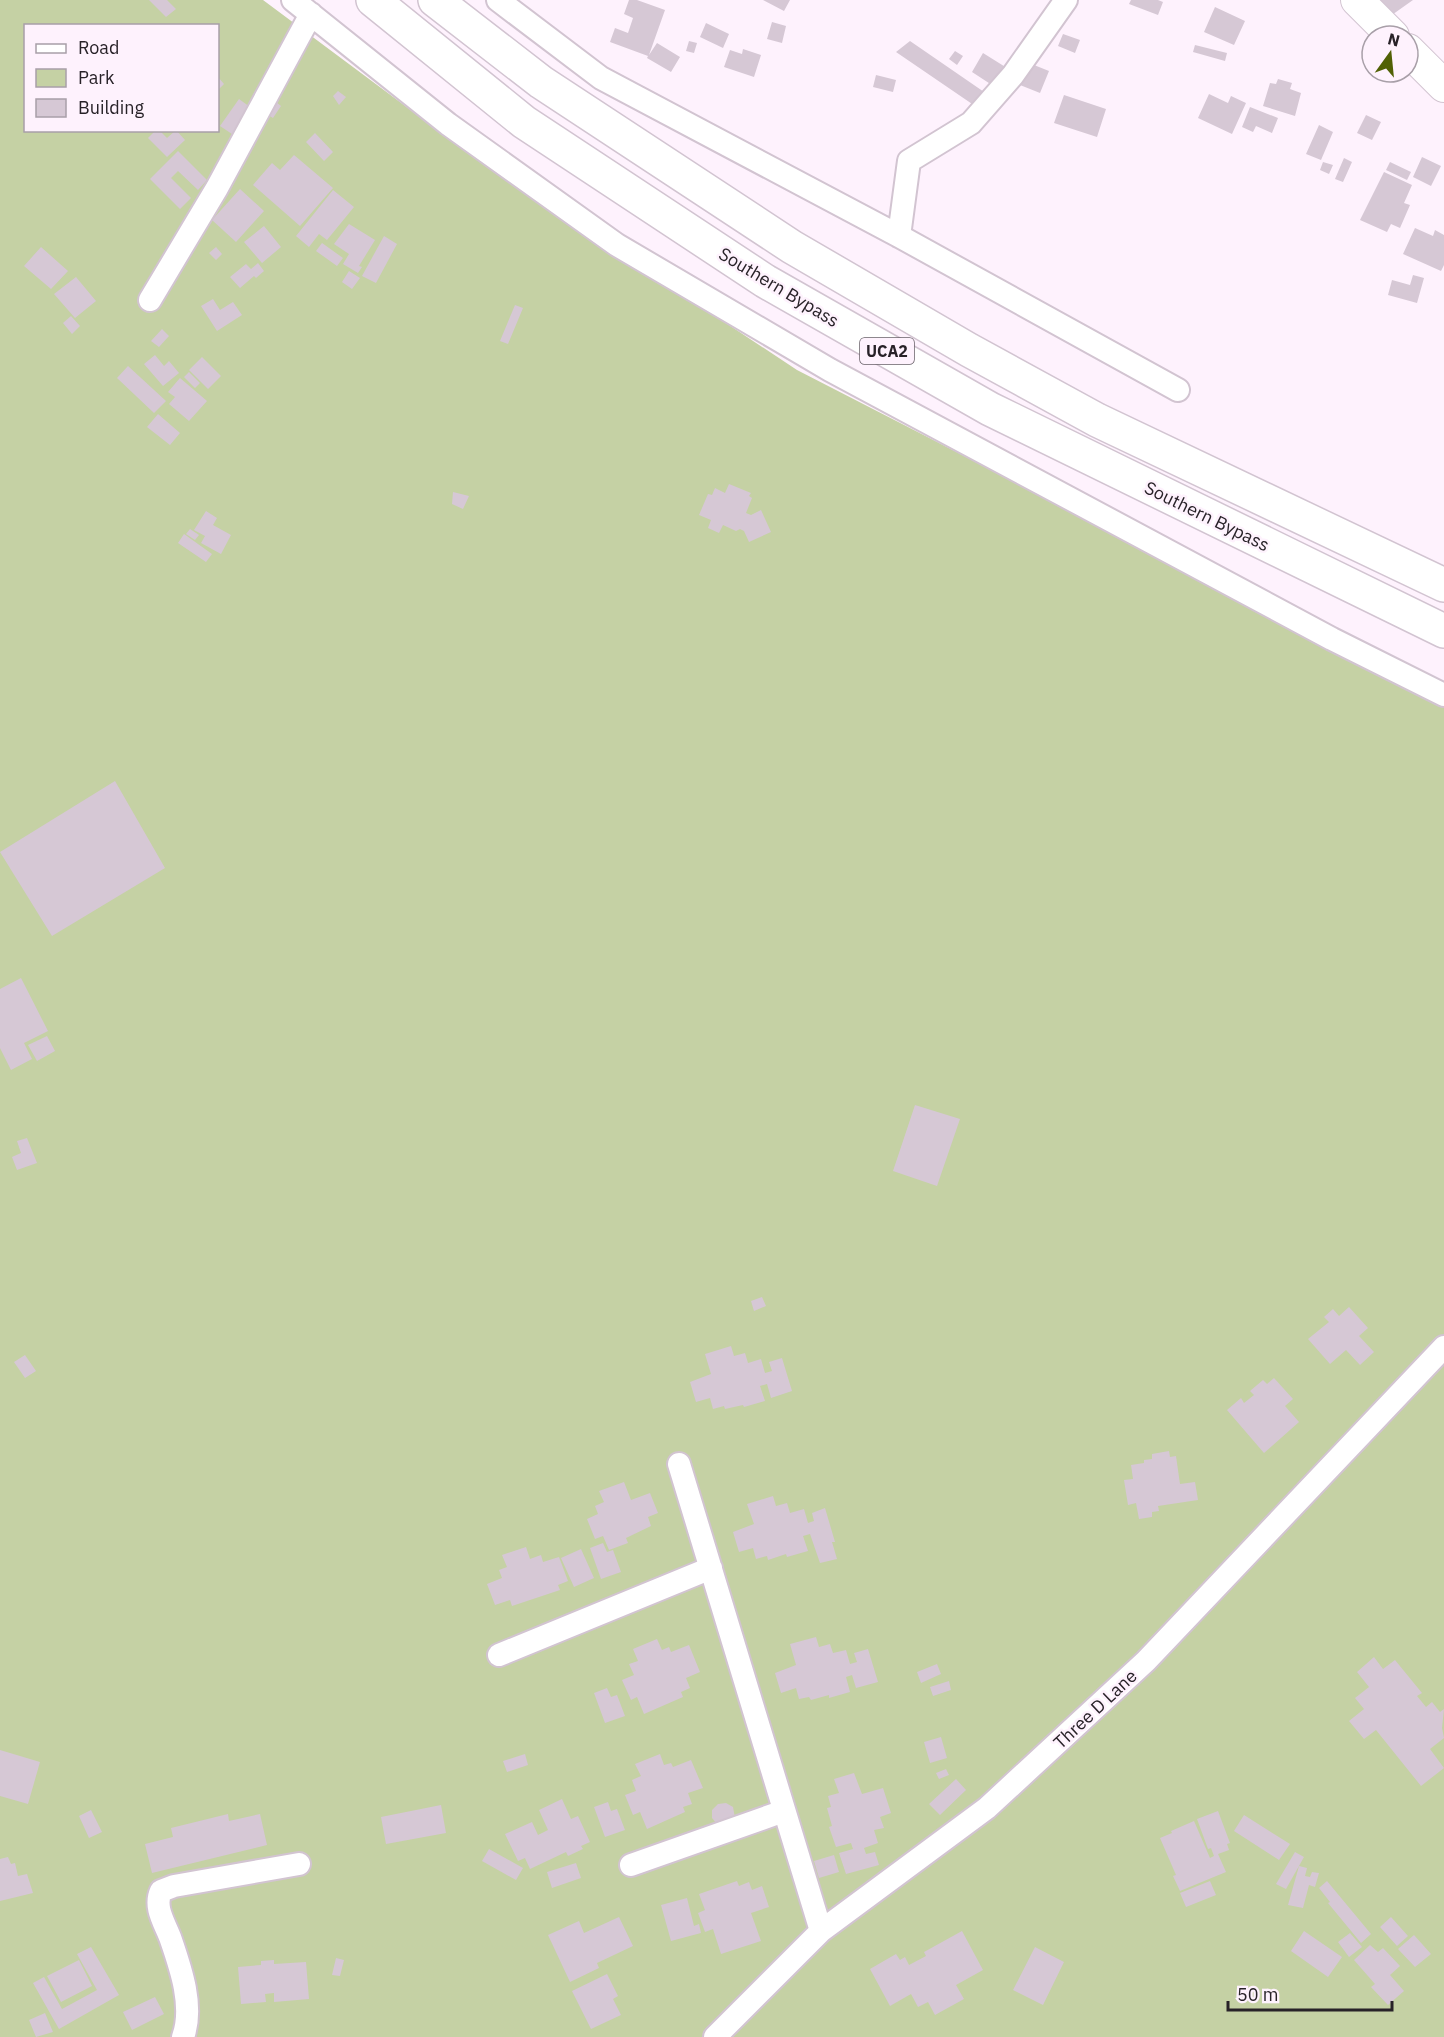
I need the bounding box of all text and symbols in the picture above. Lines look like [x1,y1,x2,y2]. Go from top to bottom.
legend [24,24,219,132]
north arrow [1360,24,1420,84]
text: N [1386,28,1402,51]
text: Road [78,36,119,59]
text: Park [78,66,115,89]
text: Building [78,96,145,119]
street label: Southern Bypass [715,242,843,332]
road number: UCA2 [860,338,914,364]
street label: Southern Bypass [1141,476,1273,556]
street label: Three D Lane [1048,1664,1142,1754]
scale bar [1228,1974,1392,2012]
text: 50 m [1237,1983,1279,2006]

